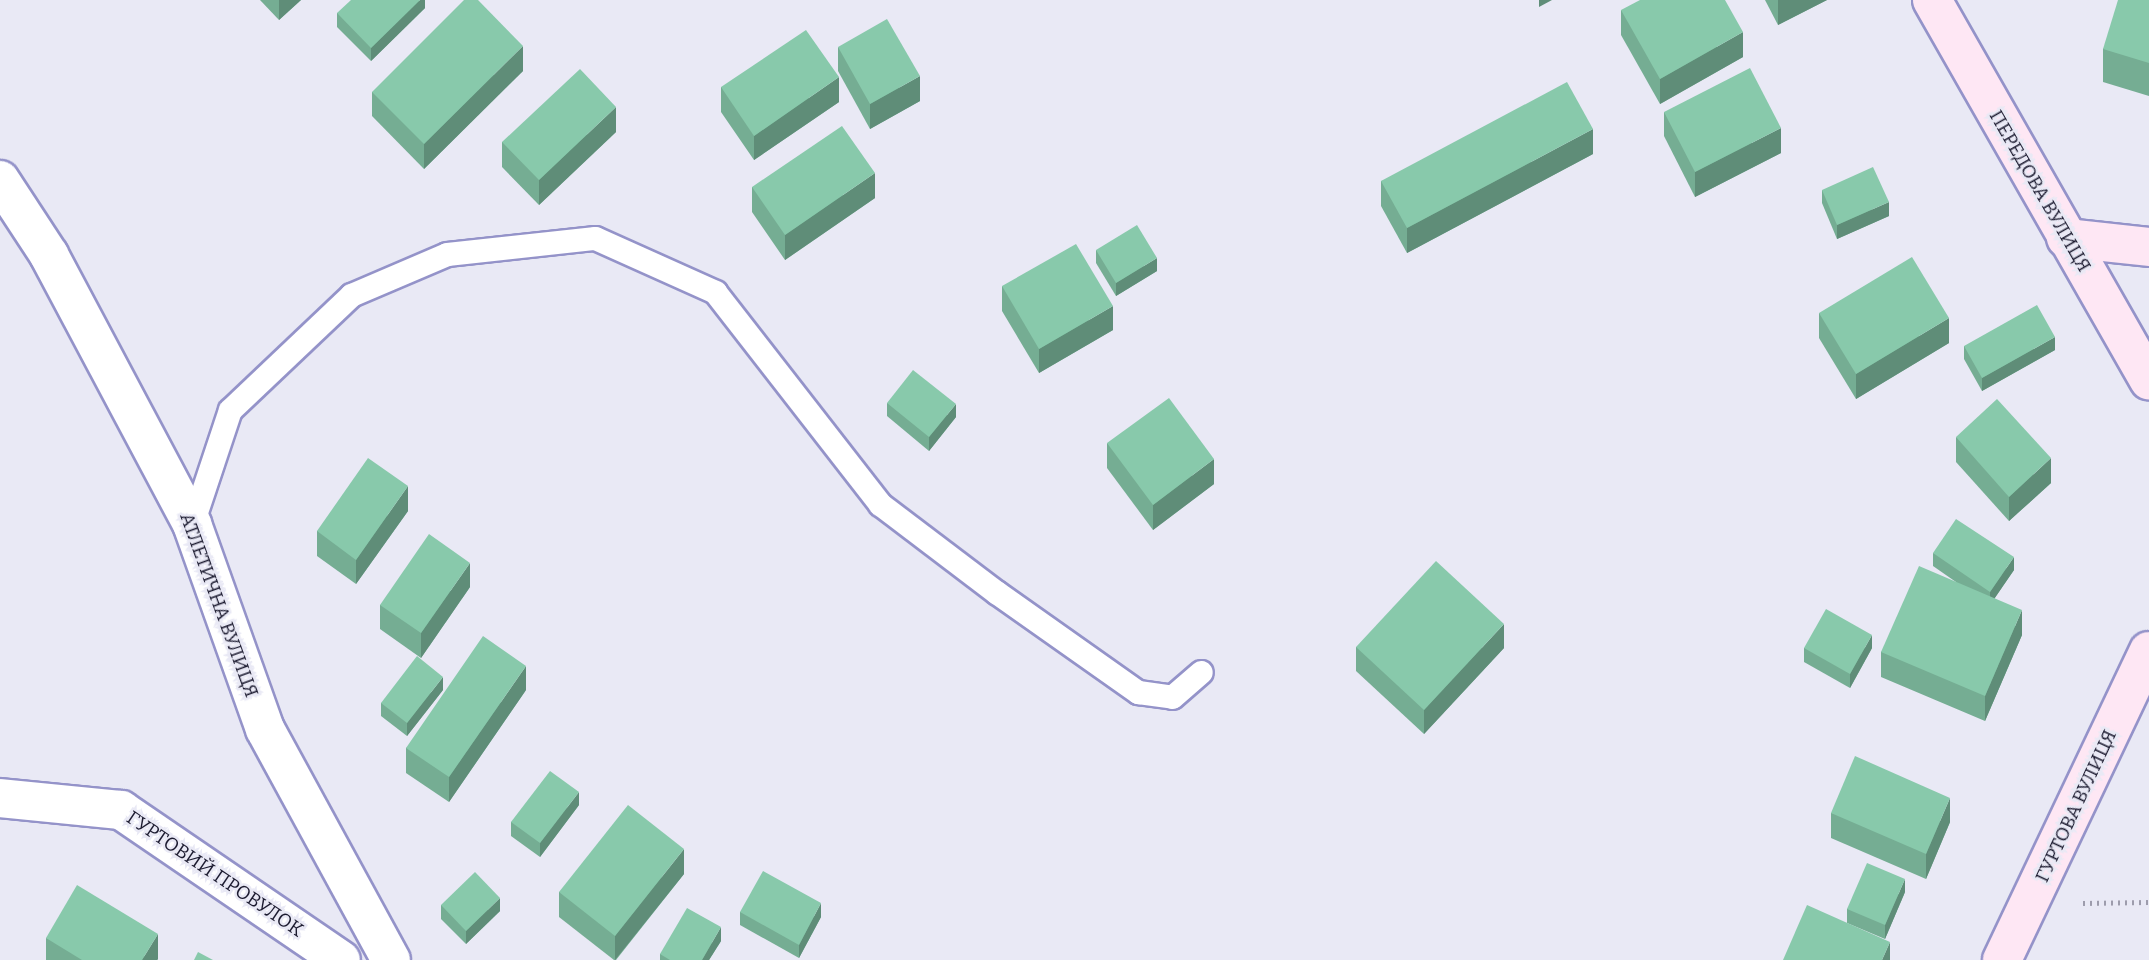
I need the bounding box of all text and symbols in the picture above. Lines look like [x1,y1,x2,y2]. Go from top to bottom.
street label: ПЕРЕДОВА ВУЛИЦЯ [1984,106,2096,276]
street label: АТЛЕТИЧНА ВУЛИЦЯ [175,510,263,700]
street label: ГУРТОВА ВУЛИЦЯ [2031,726,2121,886]
street label: ГУРТОВИЙ ПРОВУЛОК [122,806,308,942]

